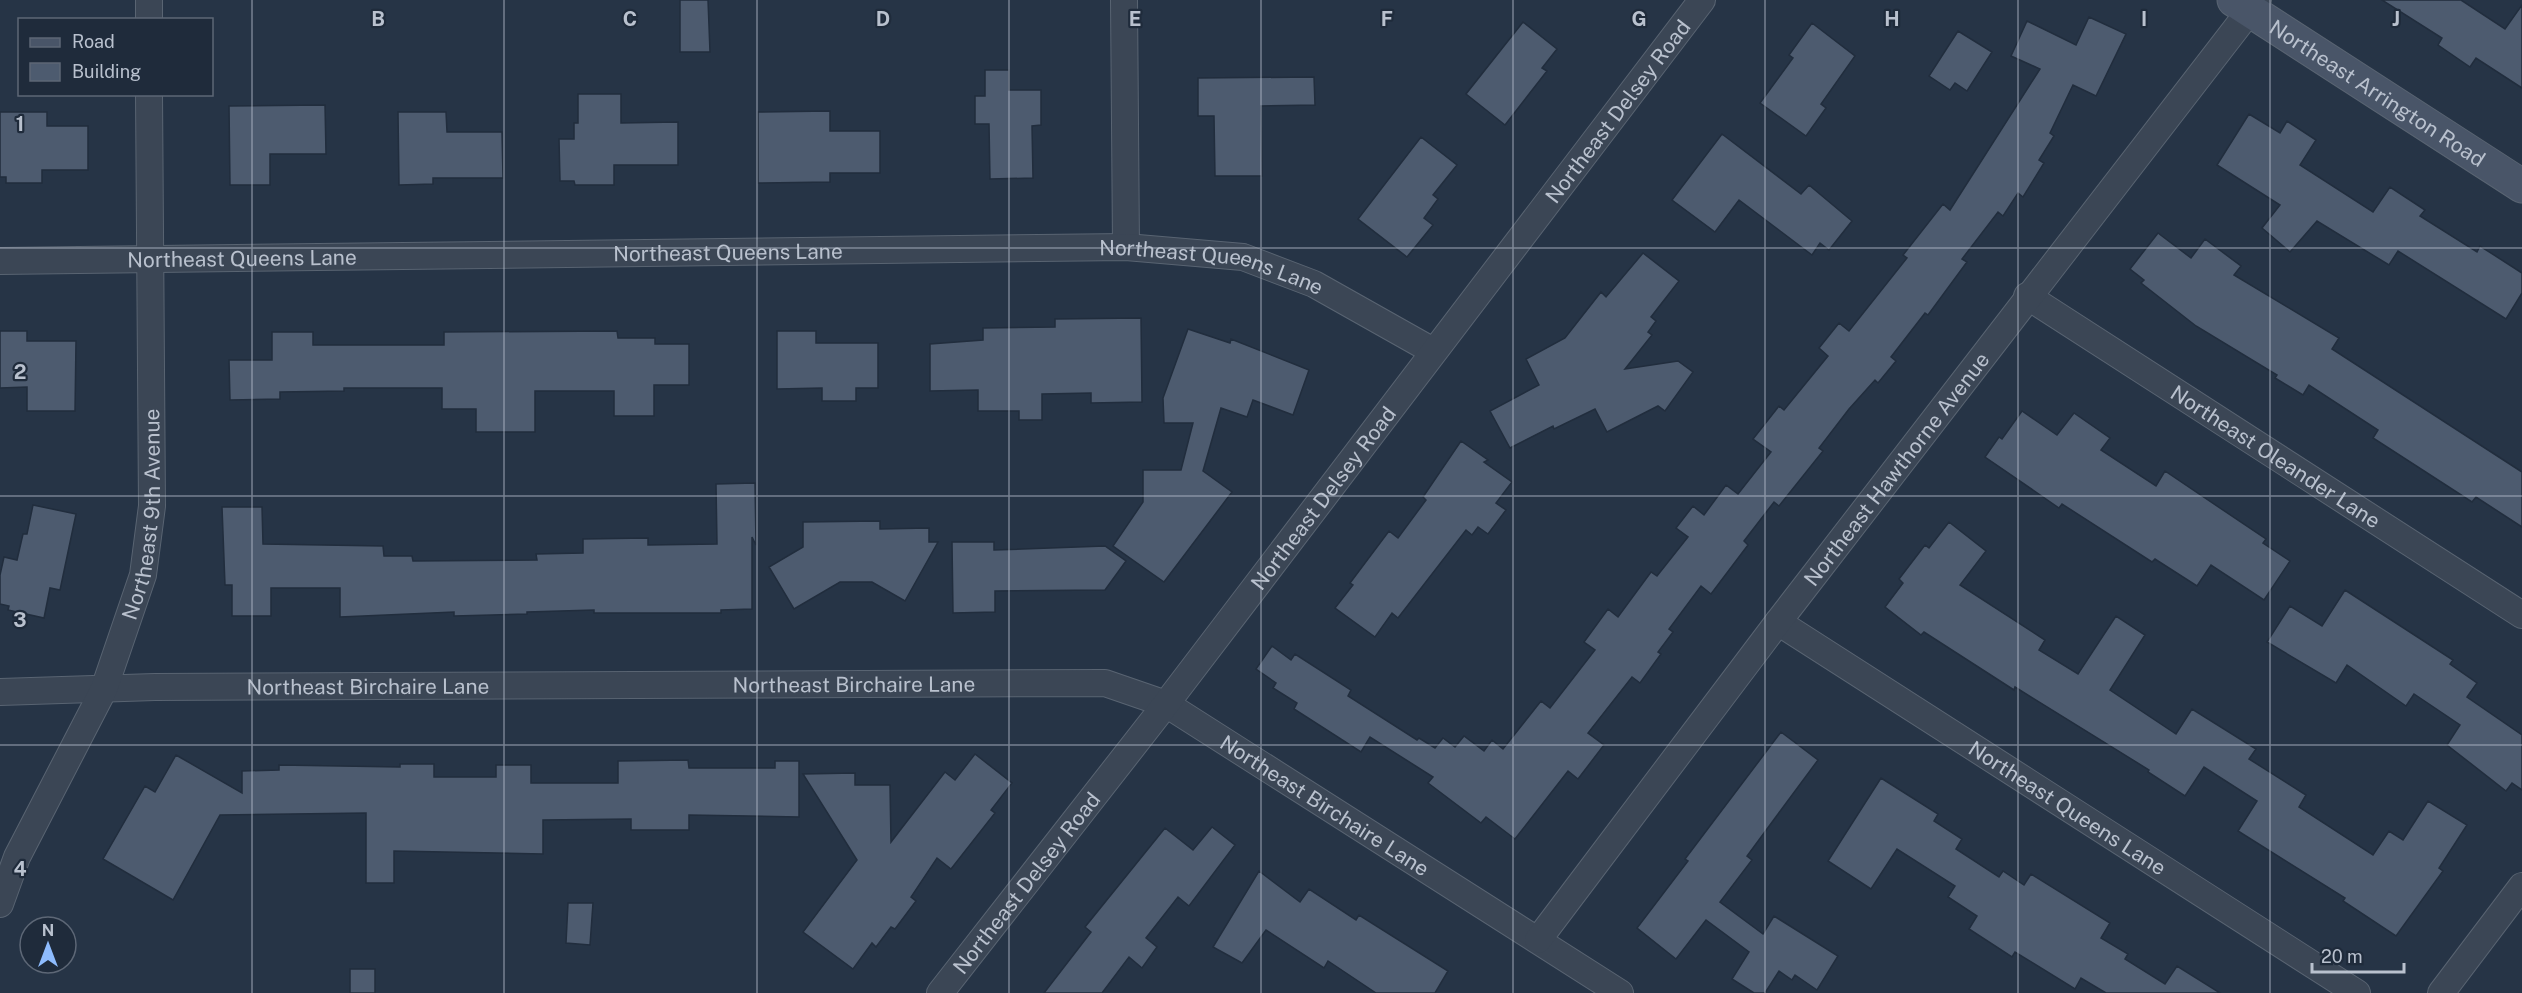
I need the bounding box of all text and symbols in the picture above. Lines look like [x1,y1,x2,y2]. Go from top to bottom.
text: B [371,7,385,31]
text: C [623,7,637,31]
text: D [876,7,890,31]
text: E [1129,7,1141,31]
text: F [1381,7,1393,31]
text: G [1631,7,1647,31]
text: H [1884,7,1900,31]
text: I [2141,7,2147,31]
text: J [2392,7,2400,31]
street label: Northeast Arrington Road [2265,14,2490,171]
street label: Northeast Delsey Road [1540,15,1695,208]
legend [18,18,213,96]
text: Road [72,31,115,52]
text: Building [72,61,141,82]
text: 1 [16,112,24,136]
street label: Northeast Queens Lane [1099,234,1328,299]
street label: Northeast Queens Lane [613,238,843,266]
street label: Northeast Queens Lane [127,244,357,272]
street label: Northeast Hawthorne Avenue [1798,347,1994,590]
text: 2 [14,360,26,384]
street label: Northeast Oleander Lane [2166,380,2385,533]
street label: Northeast Delsey Road [1245,401,1401,594]
street label: Northeast 9th Avenue [116,408,165,623]
text: 3 [13,608,27,632]
street label: Northeast Birchaire Lane [732,671,975,697]
street label: Northeast Birchaire Lane [246,673,489,699]
street label: Northeast Birchaire Lane [1216,729,1434,881]
street label: Northeast Queens Lane [1964,735,2171,880]
street label: Northeast Delsey Road [947,787,1105,979]
text: 4 [13,857,27,881]
north arrow [18,915,78,975]
text: N [42,921,54,940]
scale bar [2312,936,2404,974]
text: 20 m [2321,946,2363,967]

